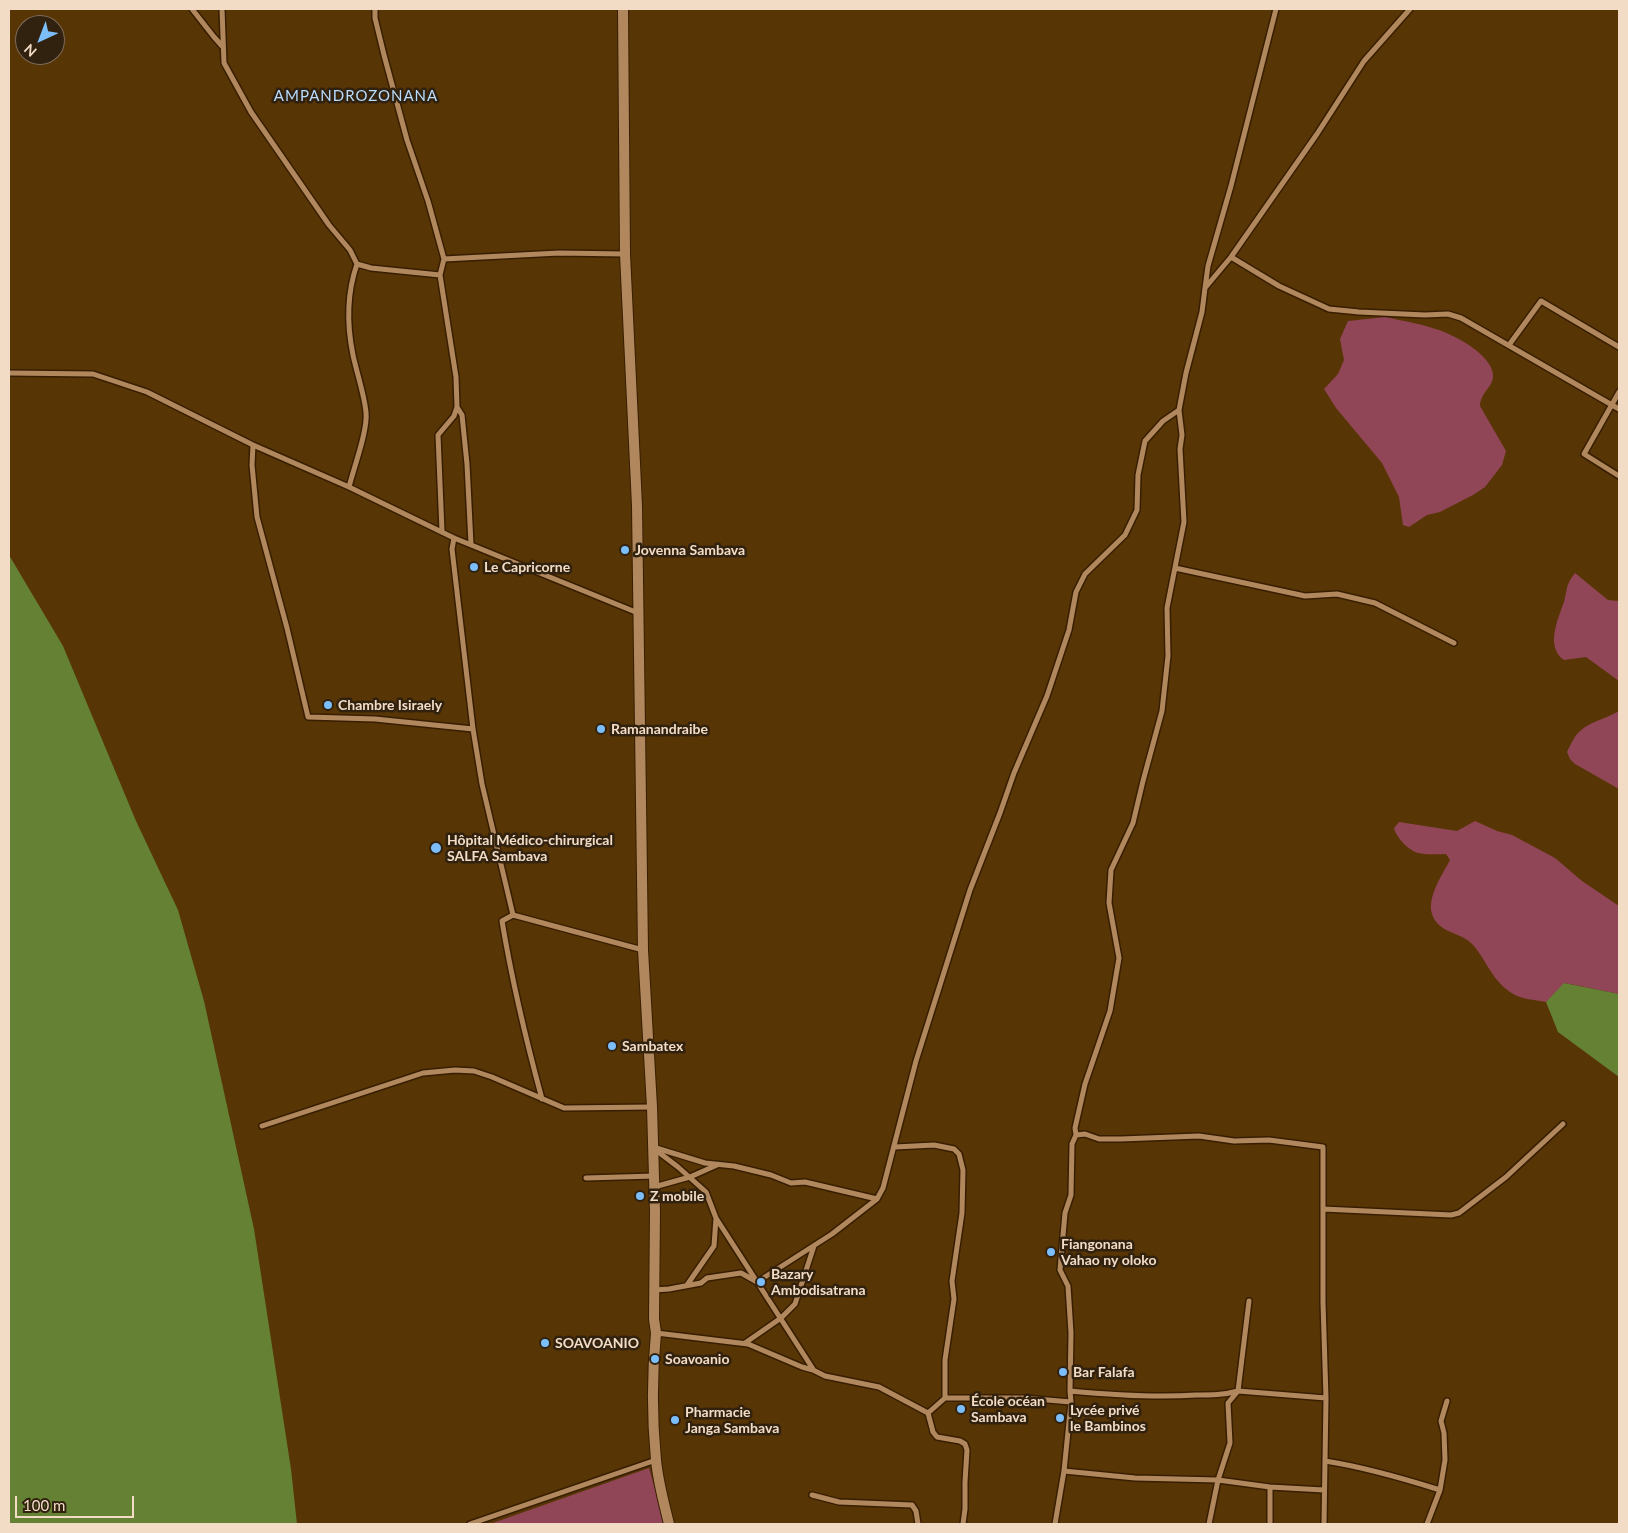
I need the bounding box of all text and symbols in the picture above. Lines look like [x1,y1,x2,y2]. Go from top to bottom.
north arrow [15,15,65,65]
text: N [20,41,40,61]
district label: AMPANDROZONANA [272,87,440,105]
place label: Jovenna Sambava [635,542,745,558]
marker: Jovenna Sambava [619,544,631,556]
place label: Le Capricorne [484,559,570,575]
marker: Le Capricorne [468,561,480,573]
place label: Chambre Isiraely [338,697,442,713]
marker: Chambre Isiraely [322,699,334,711]
place label: Ramanandraibe [611,721,708,737]
marker: Ramanandraibe [595,723,607,735]
place label: Hôpital Médico-chirurgical SALFA Sambava [447,832,613,864]
marker: Hôpital Médico-chirurgical SALFA Sambava [429,841,443,855]
place label: Sambatex [622,1038,683,1054]
marker: Sambatex [606,1040,618,1052]
place label: Z mobile [650,1188,704,1204]
marker: Z mobile [634,1190,646,1202]
place label: Fiangonana Vahao ny oloko [1061,1236,1156,1268]
marker: Fiangonana Vahao ny oloko [1045,1246,1057,1258]
place label: Bazary Ambodisatrana [771,1266,866,1298]
marker: Bazary Ambodisatrana [755,1276,767,1288]
place label: SOAVOANIO [555,1335,639,1351]
marker: SOAVOANIO [539,1337,551,1349]
place label: Soavoanio [665,1351,729,1367]
marker: Soavoanio [649,1353,661,1365]
place label: Bar Falafa [1073,1364,1134,1380]
marker: Bar Falafa [1057,1366,1069,1378]
place label: École océan Sambava [971,1393,1045,1425]
place label: Lycée privé le Bambinos [1070,1402,1146,1434]
marker: École océan Sambava [955,1403,967,1415]
place label: Pharmacie Janga Sambava [685,1404,779,1436]
marker: Lycée privé le Bambinos [1054,1412,1066,1424]
marker: Pharmacie Janga Sambava [669,1414,681,1426]
scale bar [18,1486,136,1518]
text: 100 m [23,1496,65,1514]

